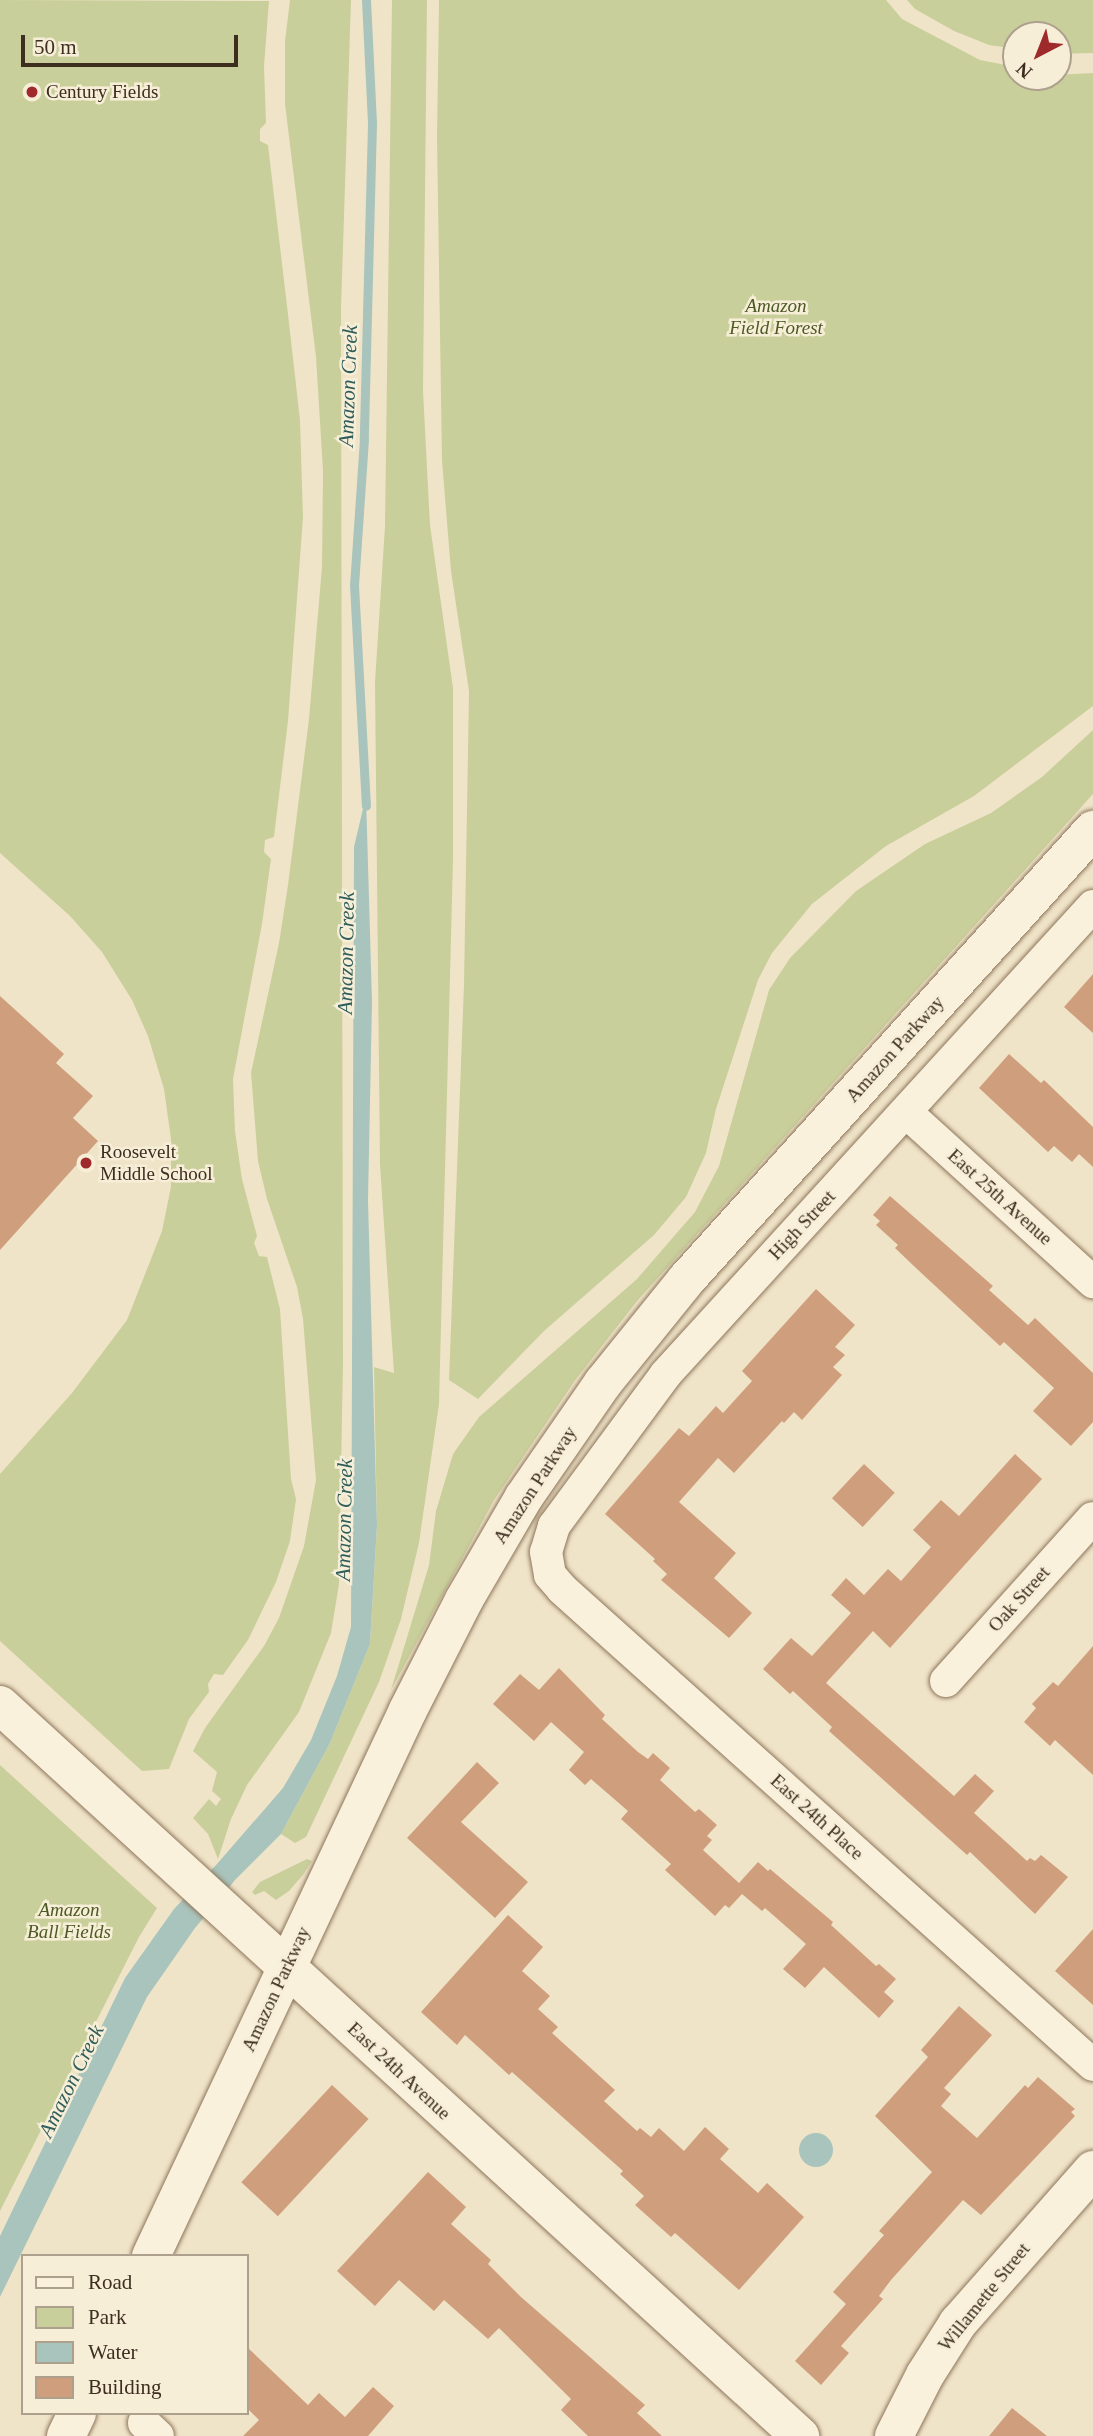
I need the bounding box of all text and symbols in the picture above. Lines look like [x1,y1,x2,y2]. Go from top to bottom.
scale bar [24,21,242,65]
north arrow [1002,21,1072,91]
text: 50 m [34,35,77,59]
text: N [1012,58,1036,83]
place label: Century Fields [46,81,158,103]
marker: Century Fields [24,84,40,100]
park label: Amazon Field Forest [729,295,823,339]
water label: Amazon Creek [333,324,363,448]
water label: Amazon Creek [332,892,360,1014]
street label: Amazon Parkway [841,991,949,1107]
place label: Roosevelt Middle School [100,1141,212,1185]
street label: East 25th Avenue [943,1144,1057,1250]
marker: Roosevelt Middle School [78,1155,94,1171]
street label: High Street [764,1185,840,1265]
street label: Amazon Parkway [489,1422,581,1548]
water label: Amazon Creek [330,1459,358,1581]
street label: Oak Street [984,1561,1054,1637]
street label: East 24th Place [766,1769,868,1865]
park label: Amazon Ball Fields [27,1899,111,1943]
street label: Amazon Parkway [237,1923,315,2055]
street label: East 24th Avenue [342,2017,456,2125]
water label: Amazon Creek [33,2021,109,2141]
street label: Willamette Street [933,2238,1035,2356]
legend [21,2254,248,2415]
text: Road [88,2270,132,2294]
text: Park [88,2305,127,2329]
text: Water [88,2340,138,2364]
text: Building [88,2375,162,2399]

